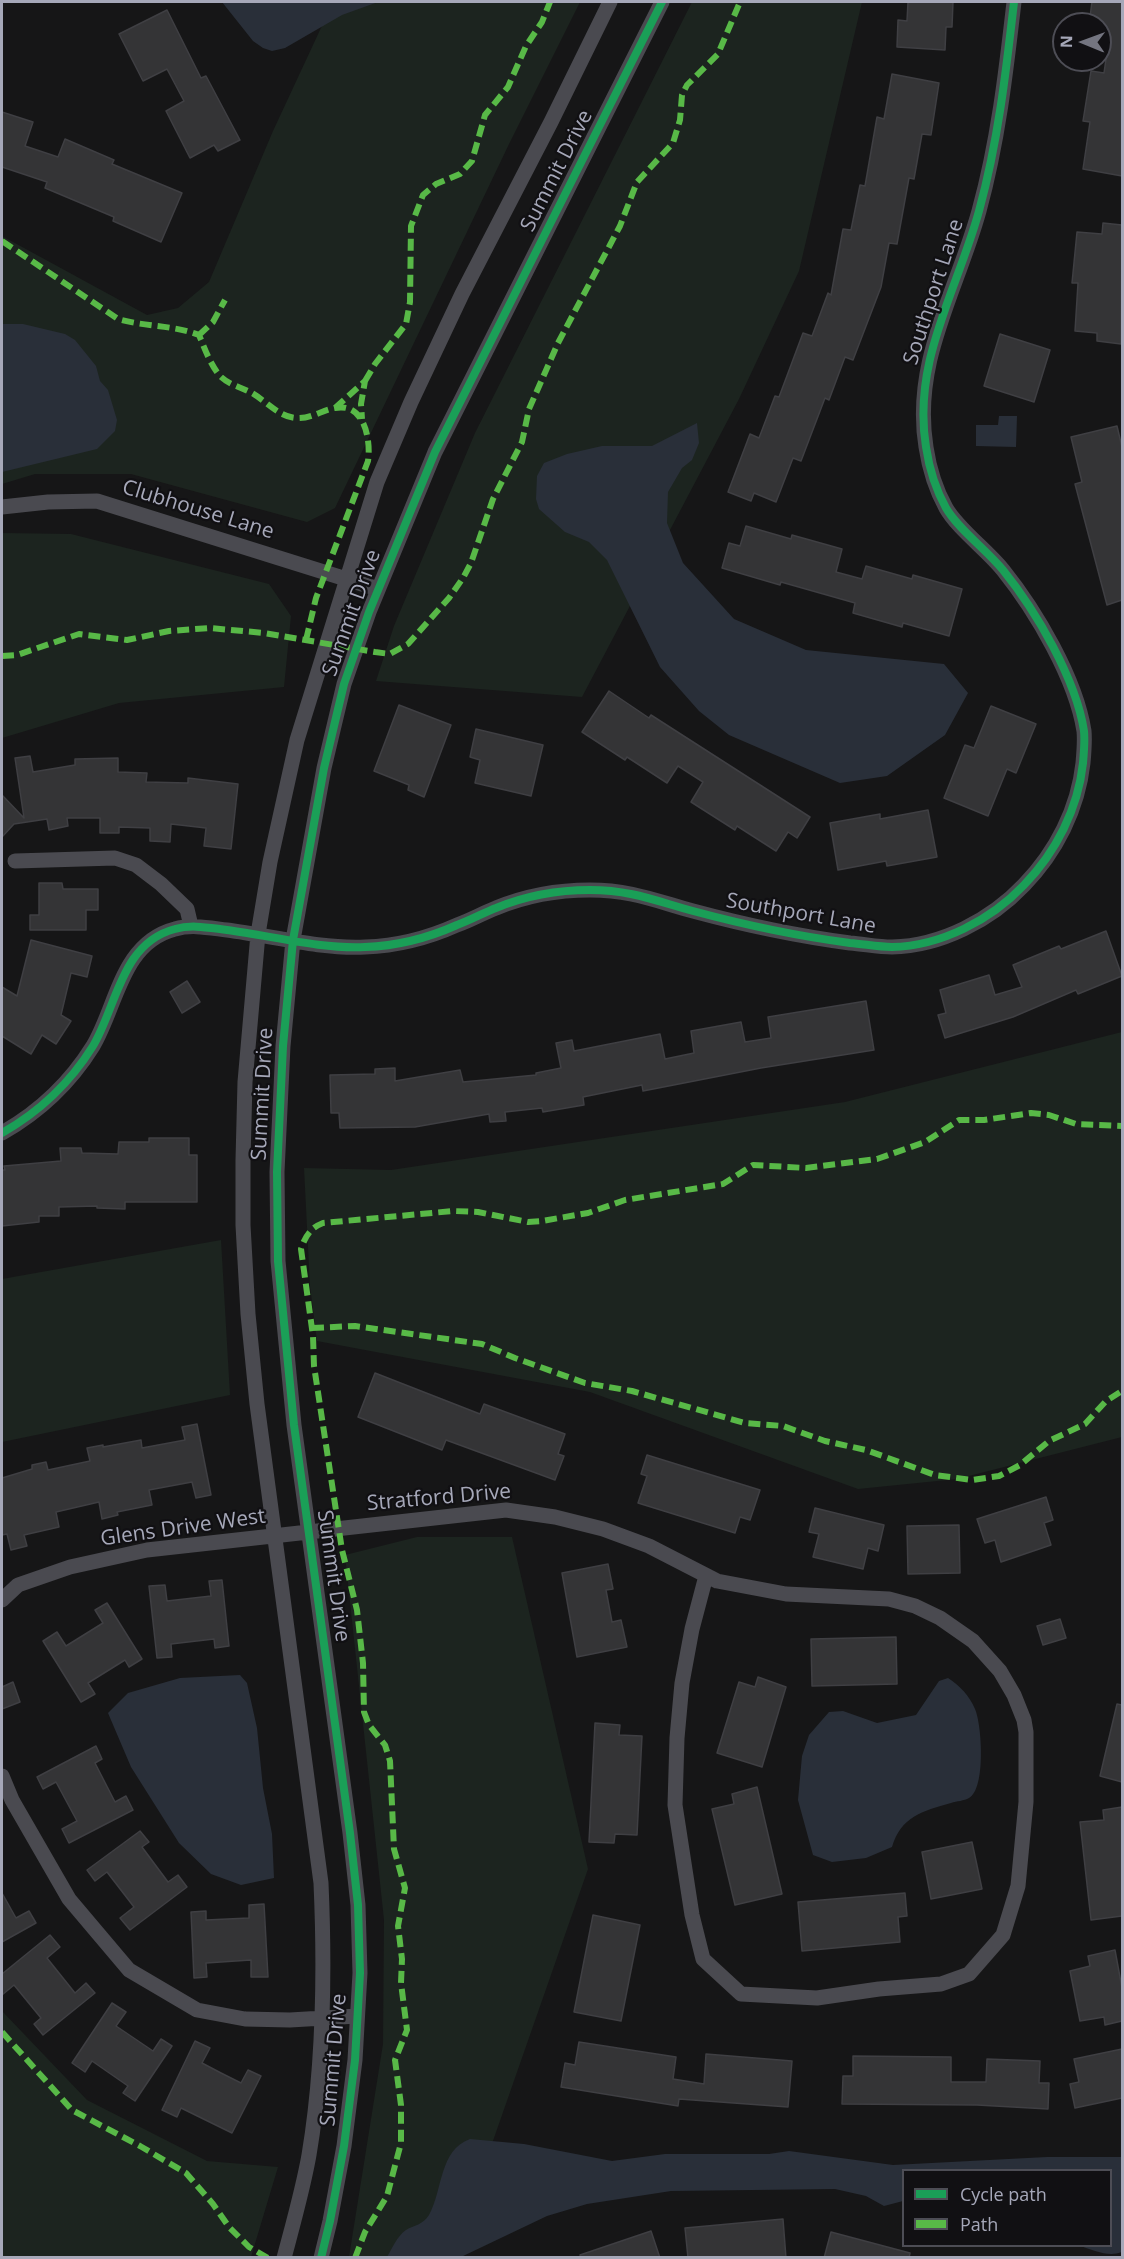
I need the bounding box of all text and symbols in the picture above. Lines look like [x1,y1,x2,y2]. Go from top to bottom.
north arrow [1052,12,1112,72]
text: N [1055,35,1077,48]
street label: Summit Drive [516,106,598,236]
street label: Southport Lane [899,216,969,368]
street label: Clubhouse Lane [119,475,277,545]
street label: Summit Drive [317,546,387,680]
street label: Southport Lane [724,888,878,940]
street label: Summit Drive [247,1027,279,1161]
street label: Stratford Drive [366,1479,512,1517]
street label: Glens Drive West [99,1504,267,1552]
street label: Summit Drive [311,1508,355,1644]
street label: Summit Drive [316,1993,352,2127]
legend [902,2169,1112,2247]
text: Cycle path [960,2182,1047,2206]
text: Path [960,2212,998,2236]

